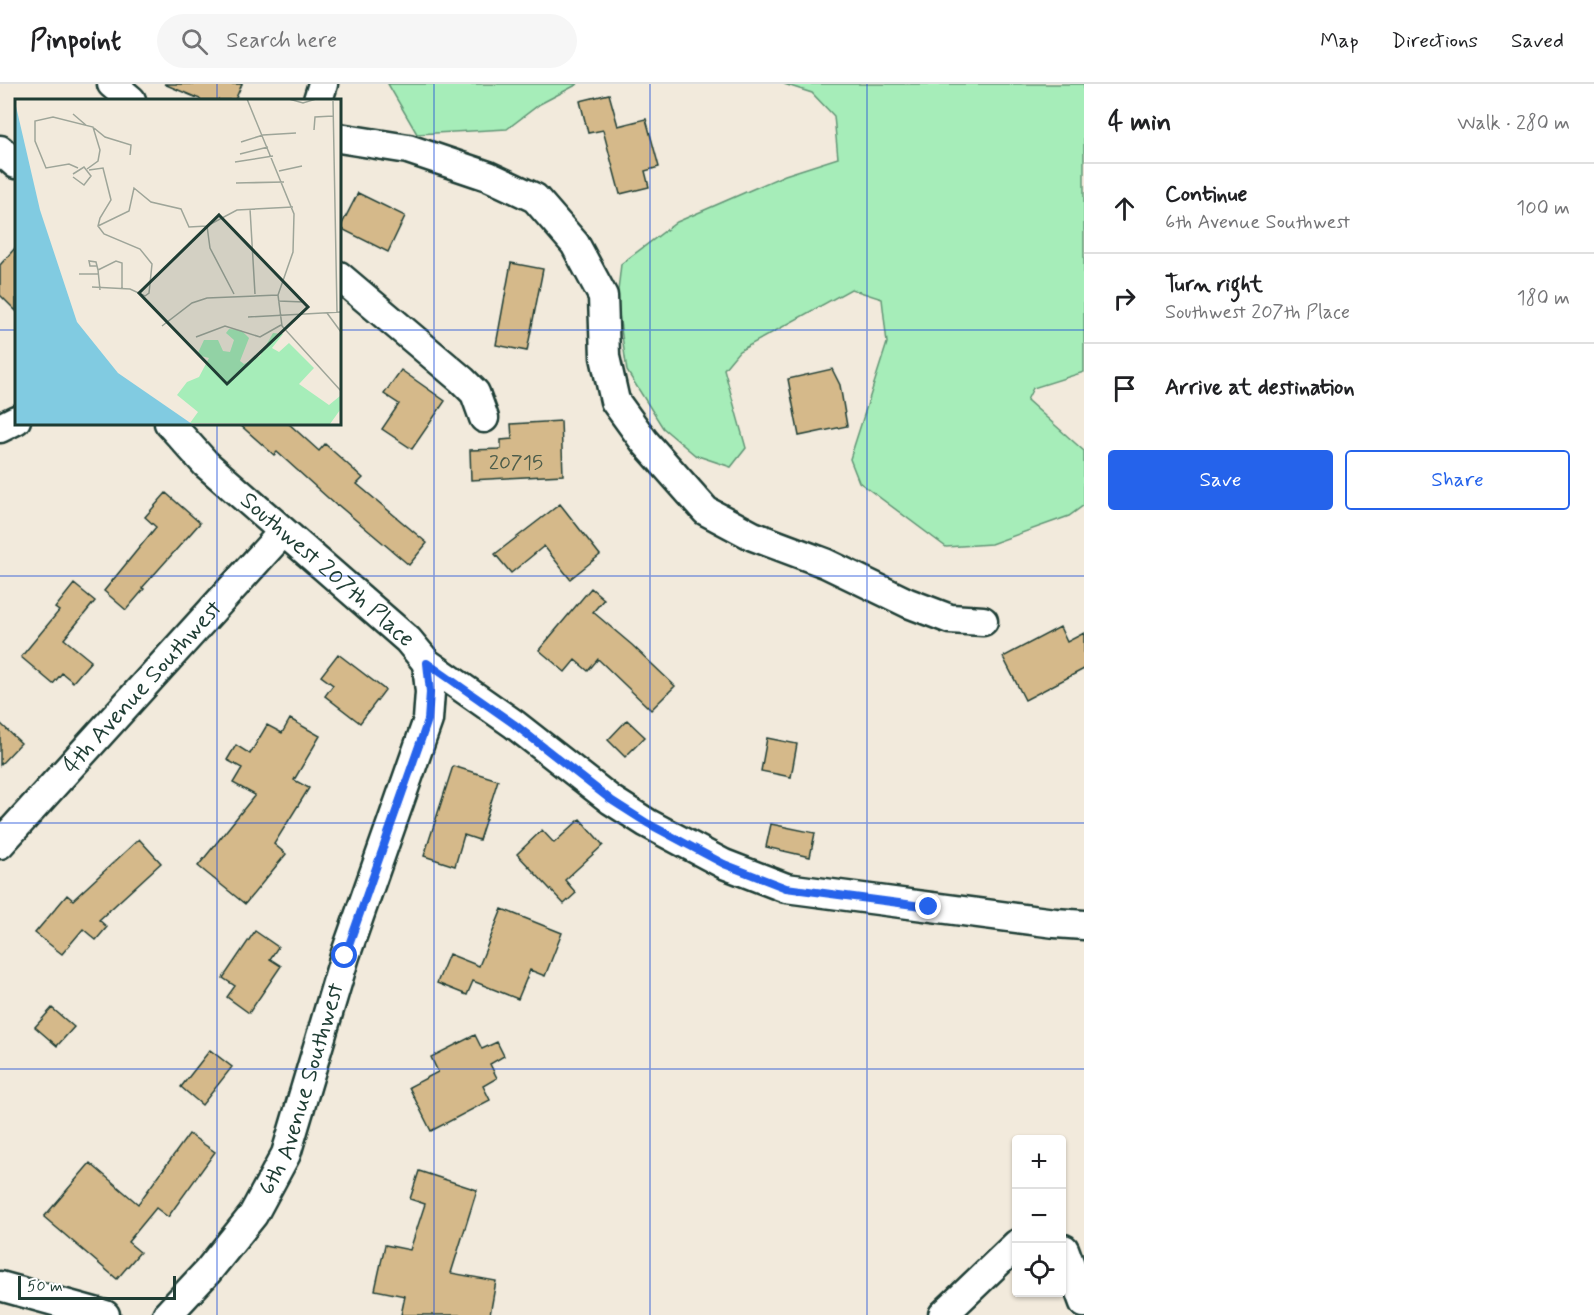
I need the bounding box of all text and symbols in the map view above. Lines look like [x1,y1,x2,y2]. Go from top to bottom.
search box [157,14,577,68]
text: Pinpoint [30,23,121,60]
icon: search [178,25,211,58]
text: Search here [226,27,337,55]
text: Map [1320,27,1359,55]
text: Directions [1392,27,1478,55]
text: Saved [1511,27,1564,55]
inset map [15,99,340,424]
text: 4 min [1108,106,1171,140]
text: Walk · 280 m [1457,110,1570,137]
text: Continue [1165,181,1247,209]
icon: ahead [1108,192,1141,225]
text: 100 m [1516,195,1570,222]
text: 6th Avenue Southwest [1165,209,1350,236]
text: Turn right [1165,271,1263,299]
icon: right [1108,282,1141,315]
text: 180 m [1517,285,1570,312]
text: Southwest 207th Place [1165,299,1350,326]
icon: arrive [1108,372,1141,405]
text: Arrive at destination [1165,374,1355,402]
house number: 20715 [489,449,543,477]
button: Save [1108,450,1333,510]
button: Share [1345,450,1570,510]
street label: Southwest 207th Place [233,485,421,654]
street label: 4th Avenue Southwest [56,593,229,780]
route end [915,893,941,919]
route start [331,942,357,968]
street label: 6th Avenue Southwest [251,979,352,1200]
map controls [1012,1135,1066,1297]
button: + [1012,1135,1066,1189]
button: − [1012,1189,1066,1243]
button: locate [1012,1243,1066,1297]
scale bar [18,1273,176,1300]
text: 50 m [27,1276,63,1297]

